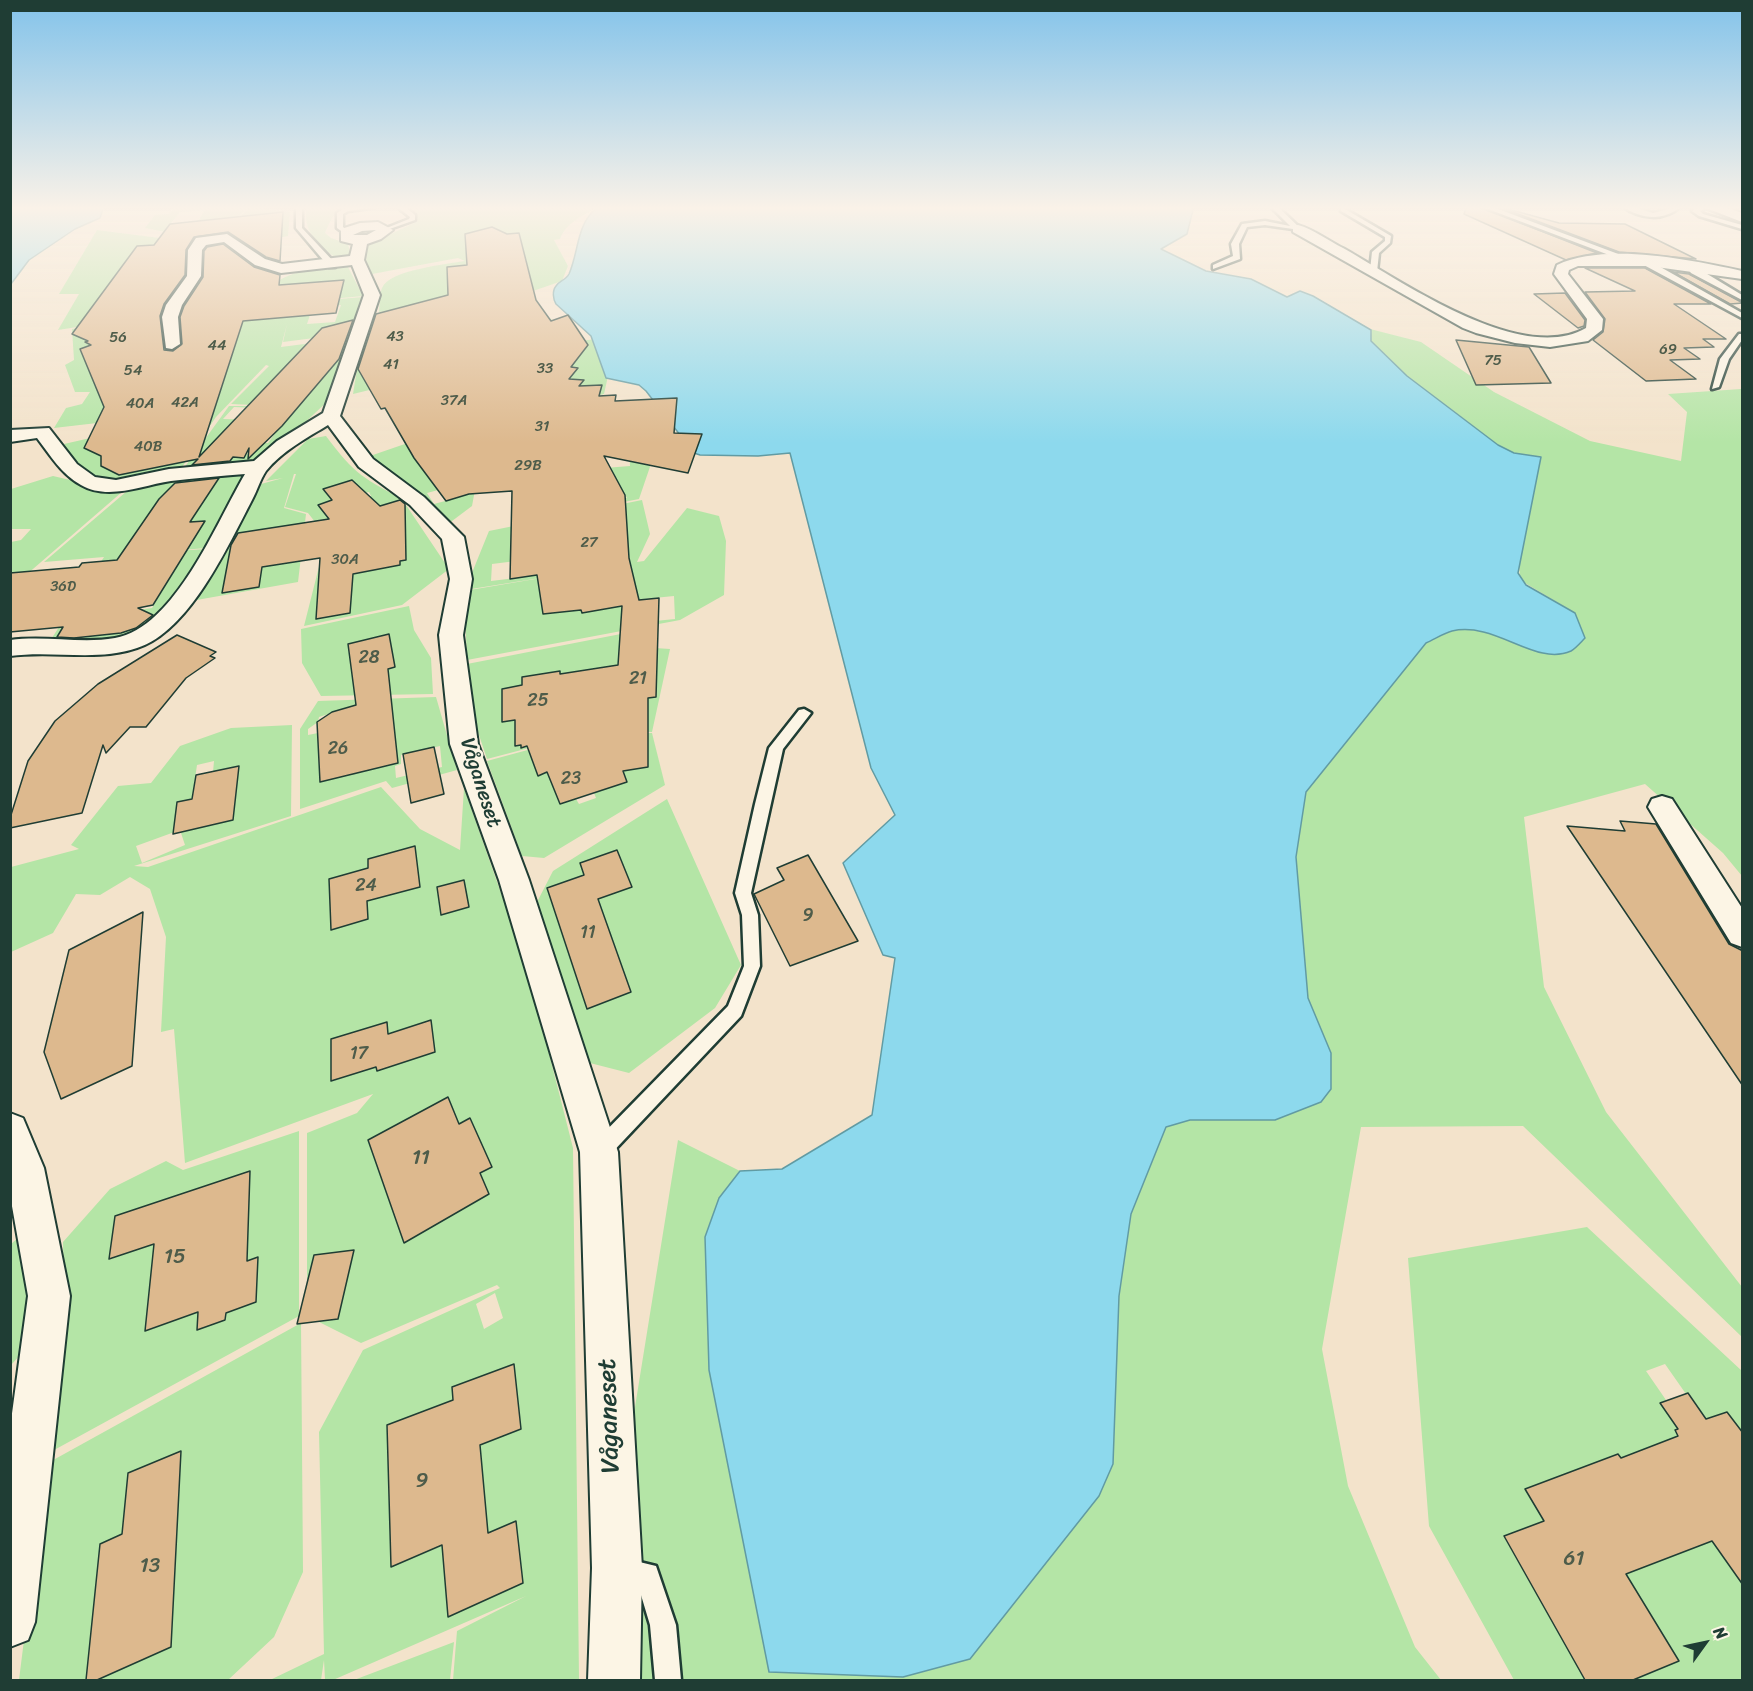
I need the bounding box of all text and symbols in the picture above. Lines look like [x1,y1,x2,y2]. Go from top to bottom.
house number: 43 [386,328,404,346]
house number: 56 [109,329,127,347]
house number: 44 [208,337,226,355]
house number: 69 [1659,341,1677,359]
house number: 75 [1484,352,1502,370]
house number: 41 [383,356,399,374]
house number: 33 [537,360,553,378]
house number: 54 [124,362,142,380]
house number: 37A [441,392,467,410]
house number: 42A [171,394,199,412]
house number: 40A [126,395,154,413]
house number: 31 [535,418,549,436]
house number: 40B [134,438,162,456]
house number: 29B [514,457,542,475]
house number: 27 [580,534,598,552]
house number: 30A [331,551,359,569]
house number: 36D [50,578,76,596]
house number: 28 [358,647,380,669]
house number: 21 [629,668,647,690]
house number: 25 [527,690,549,712]
street label: Våganeset [454,735,506,831]
house number: 26 [328,738,348,760]
house number: 23 [561,768,581,790]
house number: 24 [355,875,377,897]
house number: 9 [802,905,814,927]
house number: 11 [580,922,596,944]
house number: 17 [350,1043,368,1065]
house number: 11 [412,1146,430,1172]
house number: 15 [164,1245,186,1271]
street label: Våganeset [592,1358,628,1474]
house number: 9 [416,1469,428,1495]
house number: 61 [1564,1547,1584,1573]
house number: 13 [140,1554,160,1580]
north arrow [1675,1613,1735,1673]
text: N [1705,1620,1736,1645]

